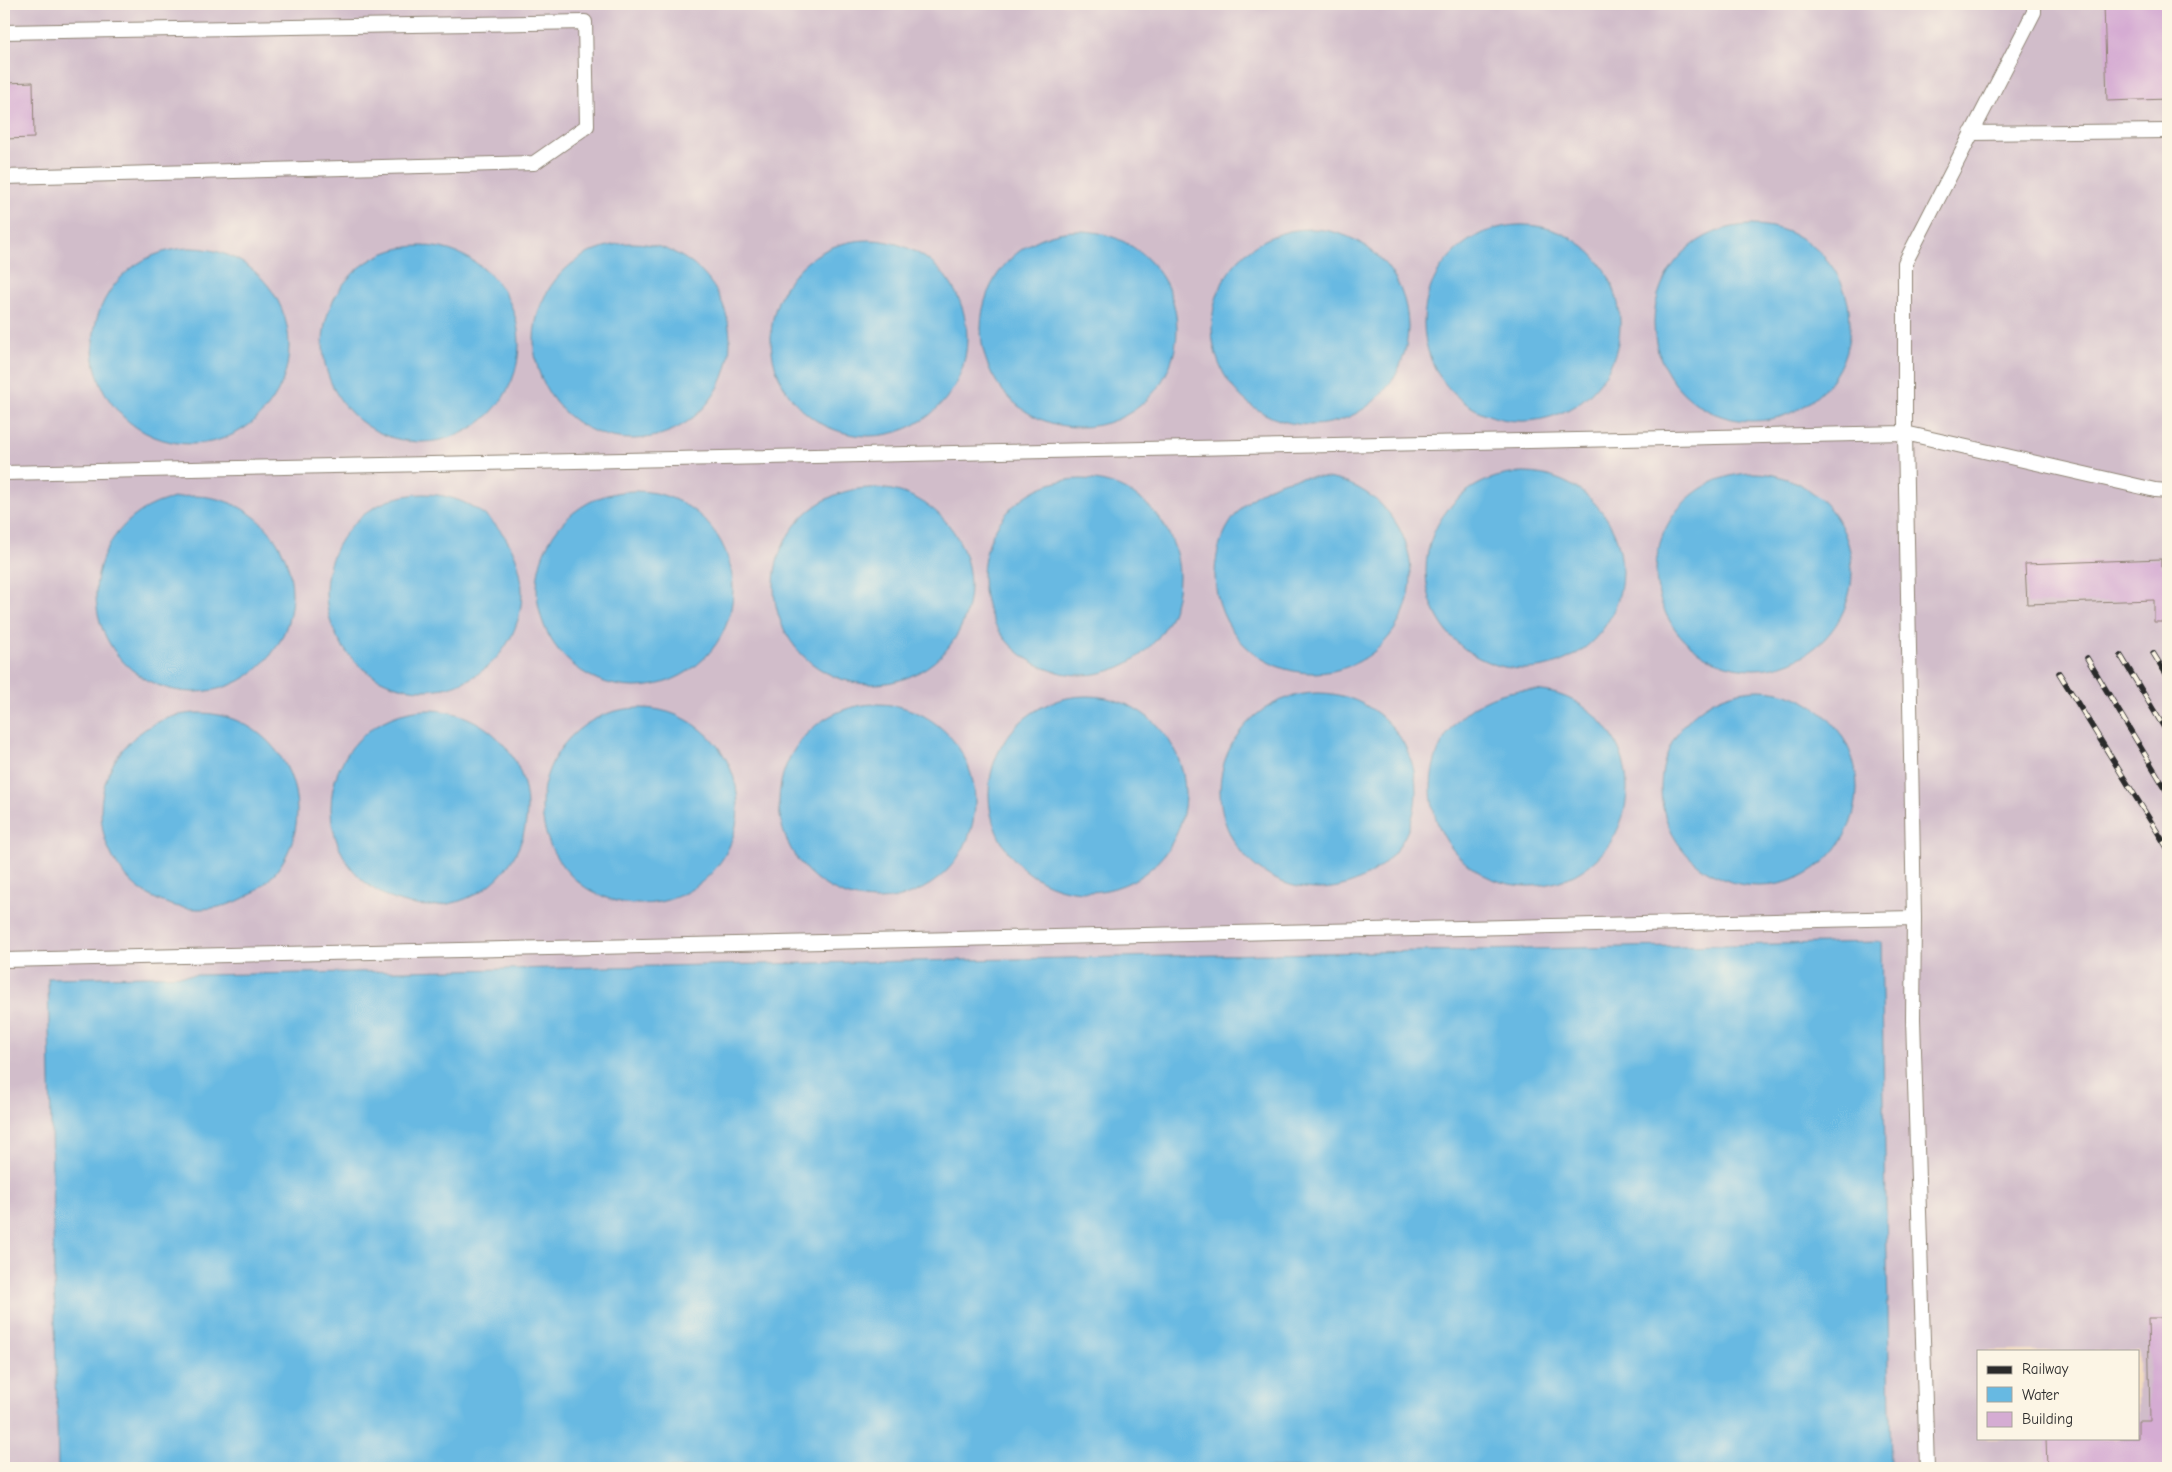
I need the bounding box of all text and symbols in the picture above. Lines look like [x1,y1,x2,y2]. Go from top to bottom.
legend [1977,1350,2140,1440]
text: Railway [2022,1360,2069,1378]
text: Water [2022,1386,2059,1404]
text: Building [2022,1410,2073,1428]

